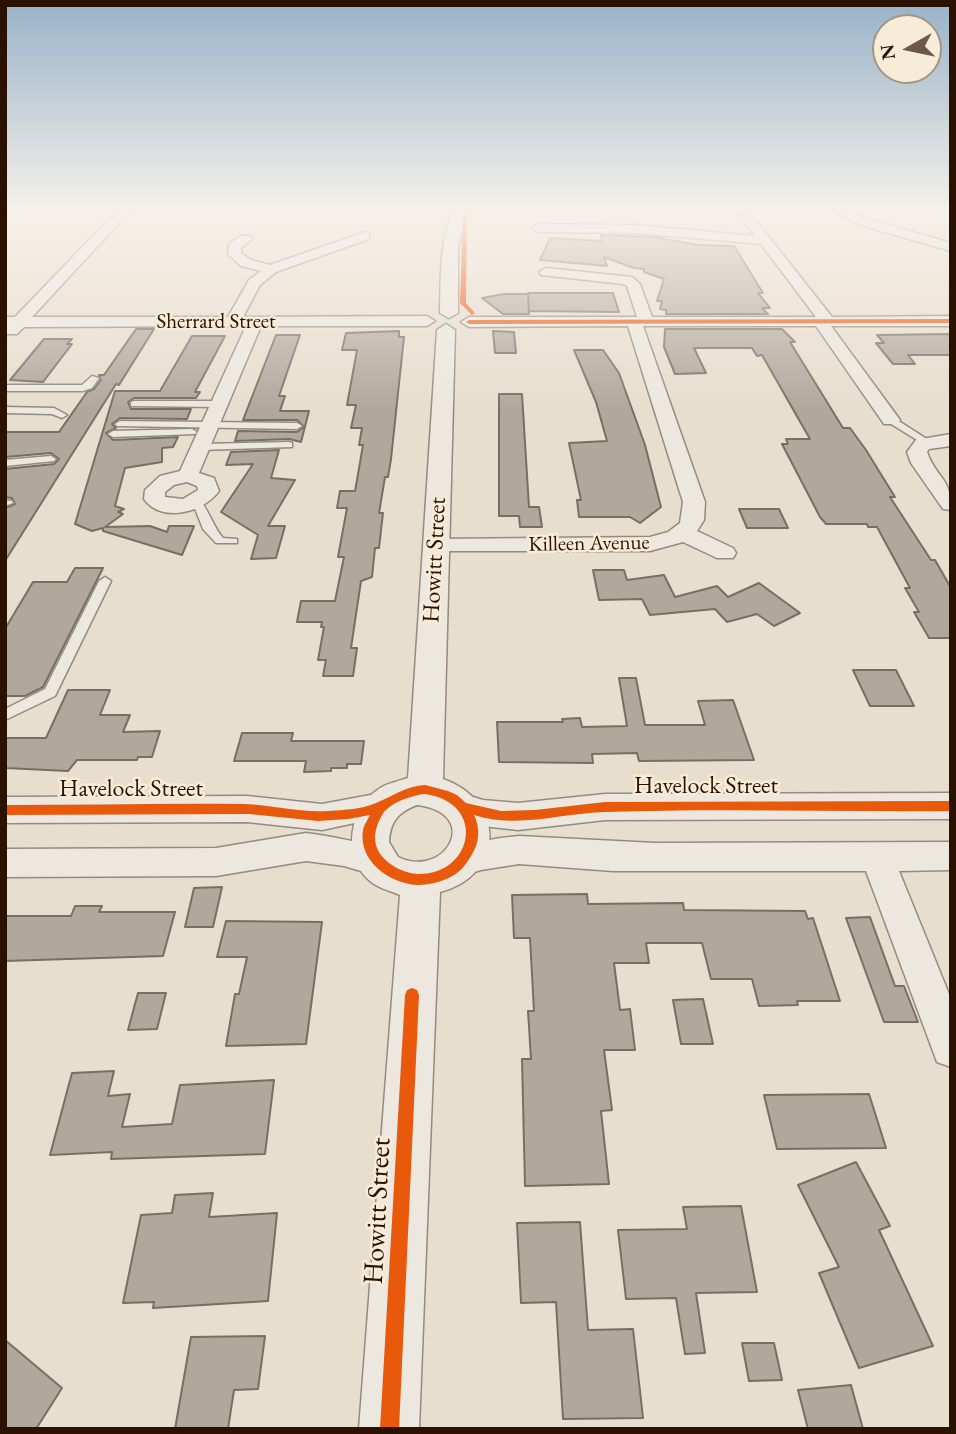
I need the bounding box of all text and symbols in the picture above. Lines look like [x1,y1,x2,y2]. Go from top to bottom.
north arrow [872,14,942,84]
text: N [874,43,901,62]
street label: Sherrard Street [156,309,276,335]
street label: Howitt Street [417,496,453,624]
street label: Killeen Avenue [528,530,650,558]
street label: Havelock Street [634,772,778,800]
street label: Havelock Street [59,775,203,803]
street label: Howitt Street [357,1137,399,1285]

